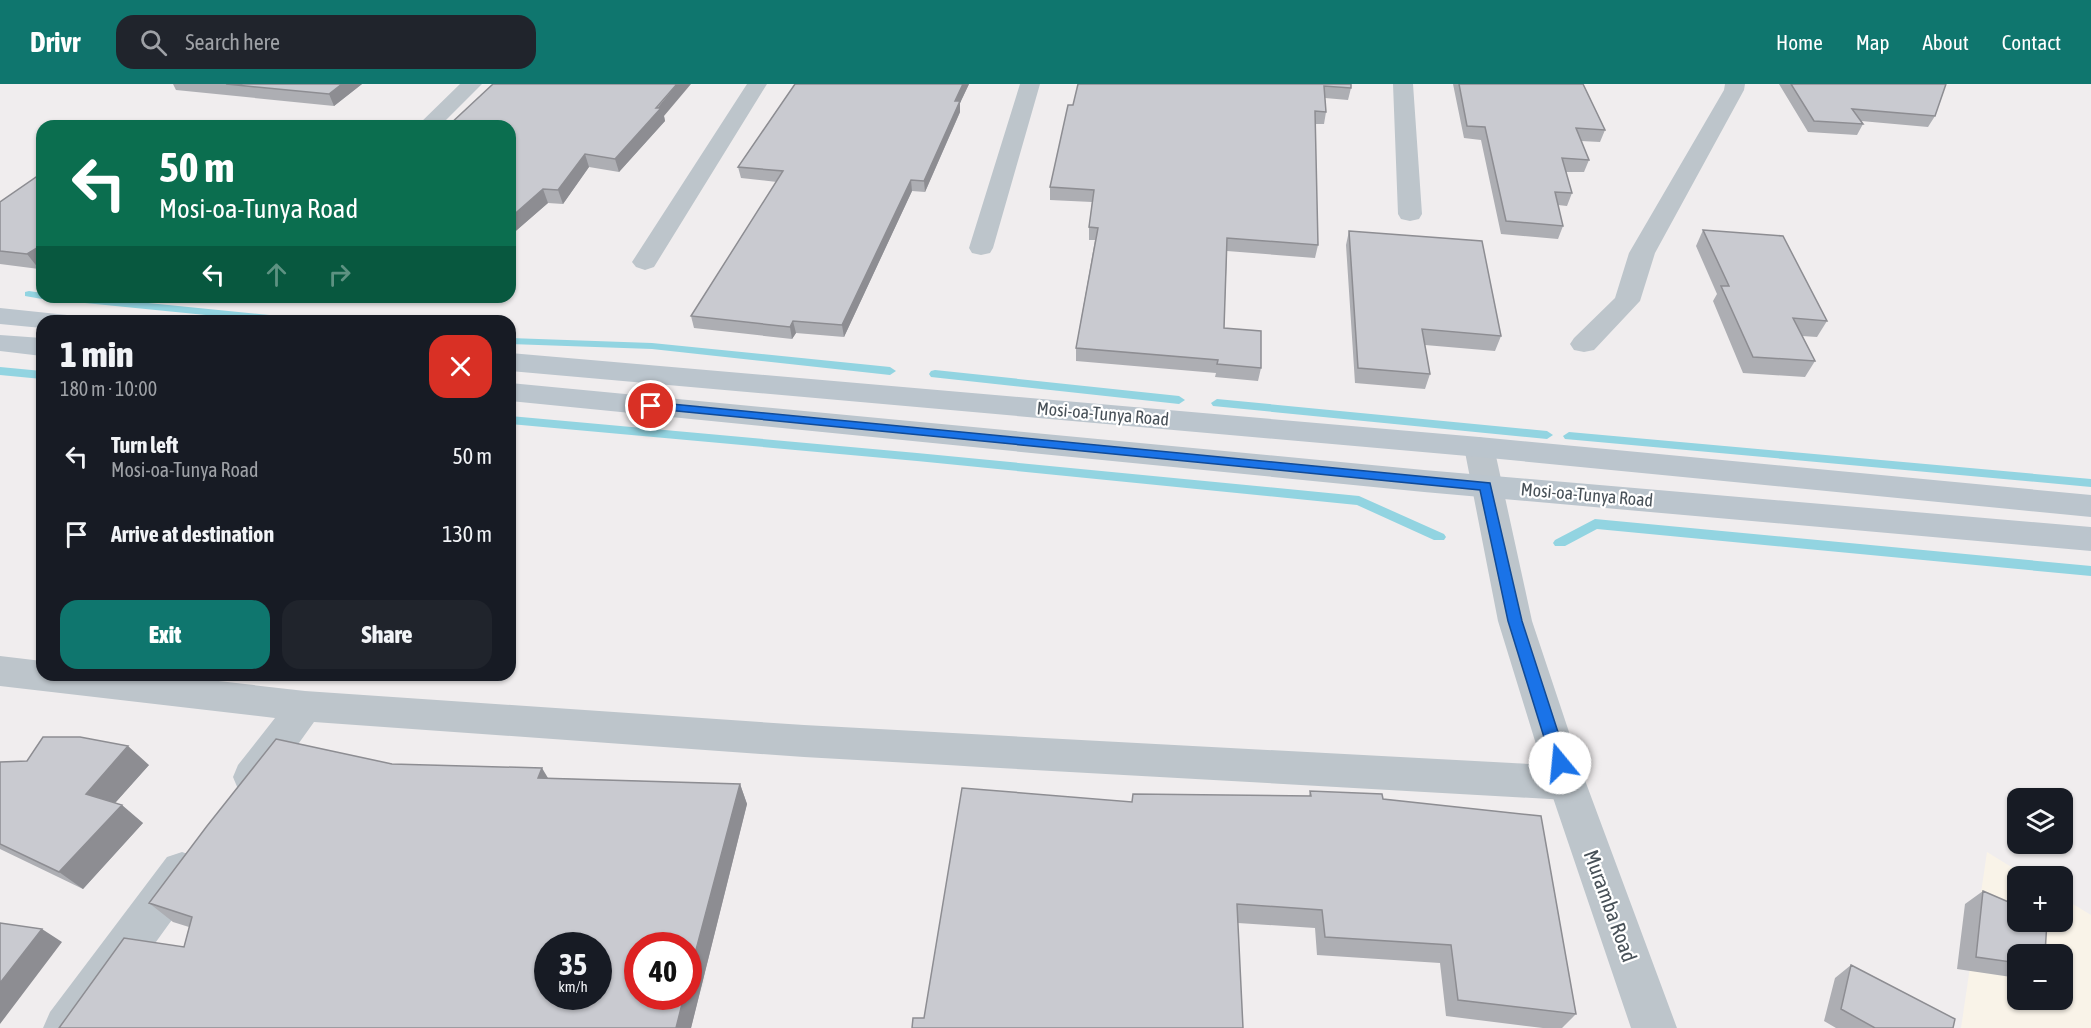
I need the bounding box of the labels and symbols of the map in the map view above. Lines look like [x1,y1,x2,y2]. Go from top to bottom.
pin [625,380,676,431]
street label: Mosi-oa-Tunya Road [1036,397,1170,430]
street label: Mosi-oa-Tunya Road [1520,478,1654,511]
position arrow [1528,731,1592,795]
street label: Muramba Road [1580,846,1642,965]
speed limit sign: 40 [624,932,702,1010]

